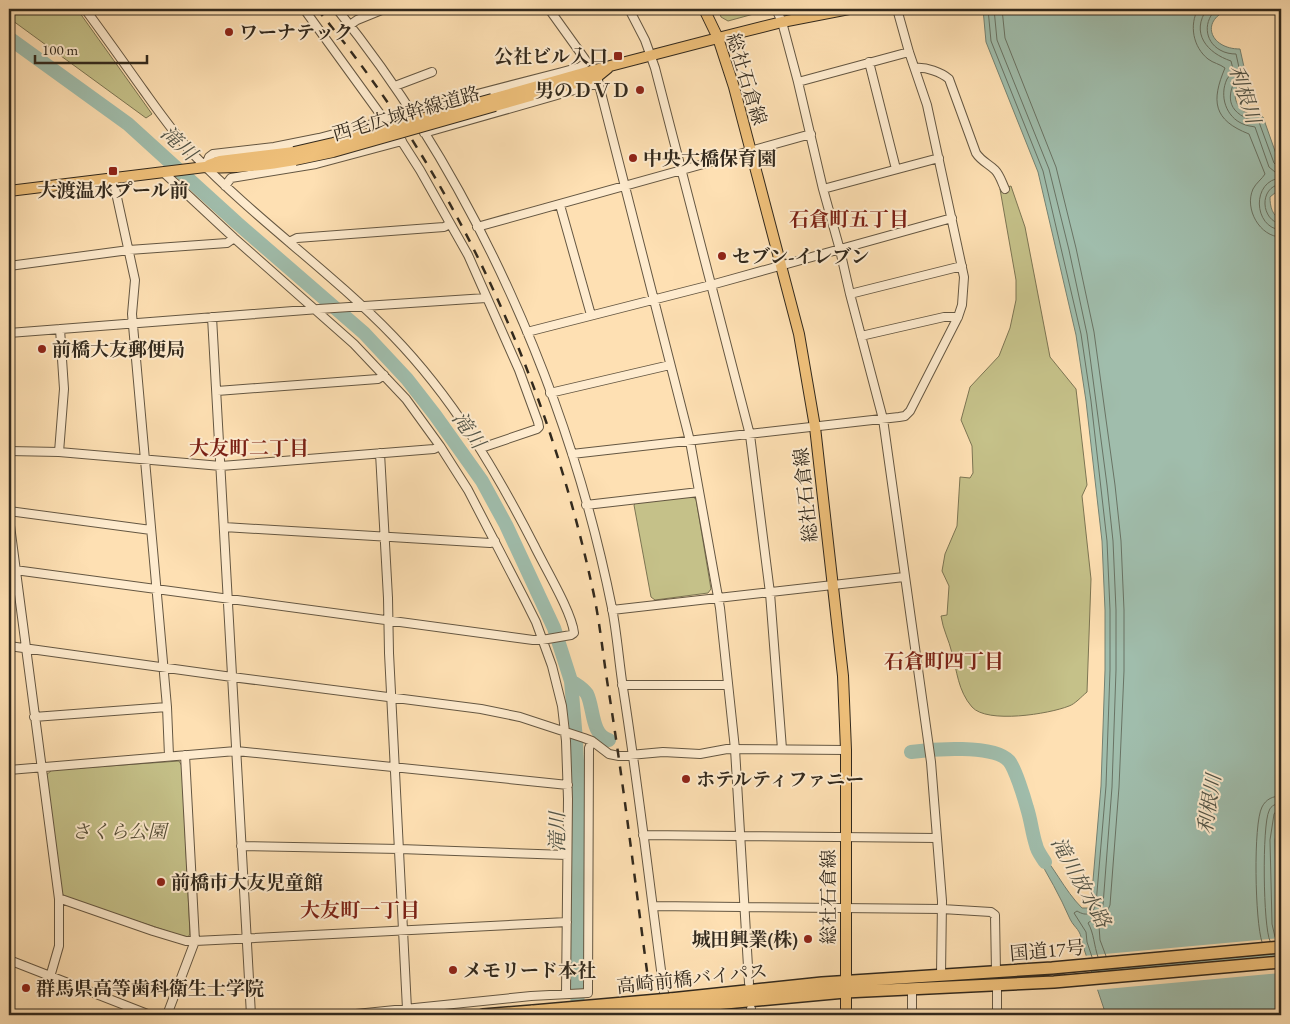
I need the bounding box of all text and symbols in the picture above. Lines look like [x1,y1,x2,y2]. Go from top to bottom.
place label: ワーナテック [239,20,353,45]
marker: ワーナテック [223,26,235,38]
street label: 総社石倉線 [721,30,772,128]
scale bar [35,32,148,64]
text: 100 m [42,40,79,59]
place label: 公社ビル入口 [494,44,608,69]
marker: 公社ビル入口 [612,50,624,62]
water label: 利根川 [1223,61,1267,128]
place label: 男のＤＶＤ [535,78,630,103]
street label: 西毛広域幹線道路 [330,81,483,146]
marker: 男のＤＶＤ [634,84,646,96]
water label: 滝川 [155,120,204,167]
place label: 中央大橋保育園 [643,146,776,171]
marker: 中央大橋保育園 [627,152,639,164]
marker: 大渡温水プール前 [107,165,119,177]
place label: 大渡温水プール前 [37,178,189,203]
district label: 石倉町五丁目 [789,206,909,232]
place label: セブン-イレブン [732,244,870,269]
marker: セブン-イレブン [716,250,728,262]
place label: 前橋大友郵便局 [52,337,185,362]
marker: 前橋大友郵便局 [36,343,48,355]
water label: 滝川 [447,406,492,455]
district label: 大友町二丁目 [189,435,309,461]
street label: 総社石倉線 [788,446,823,544]
district label: 石倉町四丁目 [884,648,1004,674]
place label: ホテルティファニー [696,767,864,792]
water label: 利根川 [1191,770,1227,836]
marker: ホテルティファニー [680,773,692,785]
water label: 滝川 [544,810,570,852]
park label: さくら公園 [71,819,169,844]
water label: 滝川放水路 [1045,832,1118,934]
street label: 総社石倉線 [816,849,841,945]
place label: 前橋市大友児童館 [171,870,323,895]
marker: 前橋市大友児童館 [155,876,167,888]
district label: 大友町一丁目 [300,897,420,923]
place label: 城田興業(株) [691,927,798,952]
marker: 城田興業(株) [802,933,814,945]
street label: 国道17号 [1008,935,1086,966]
place label: メモリード本社 [463,958,596,983]
street label: 高崎前橋バイパス [615,958,769,999]
marker: メモリード本社 [447,964,459,976]
place label: 群馬県高等歯科衛生士学院 [36,976,264,1001]
marker: 群馬県高等歯科衛生士学院 [20,982,32,994]

